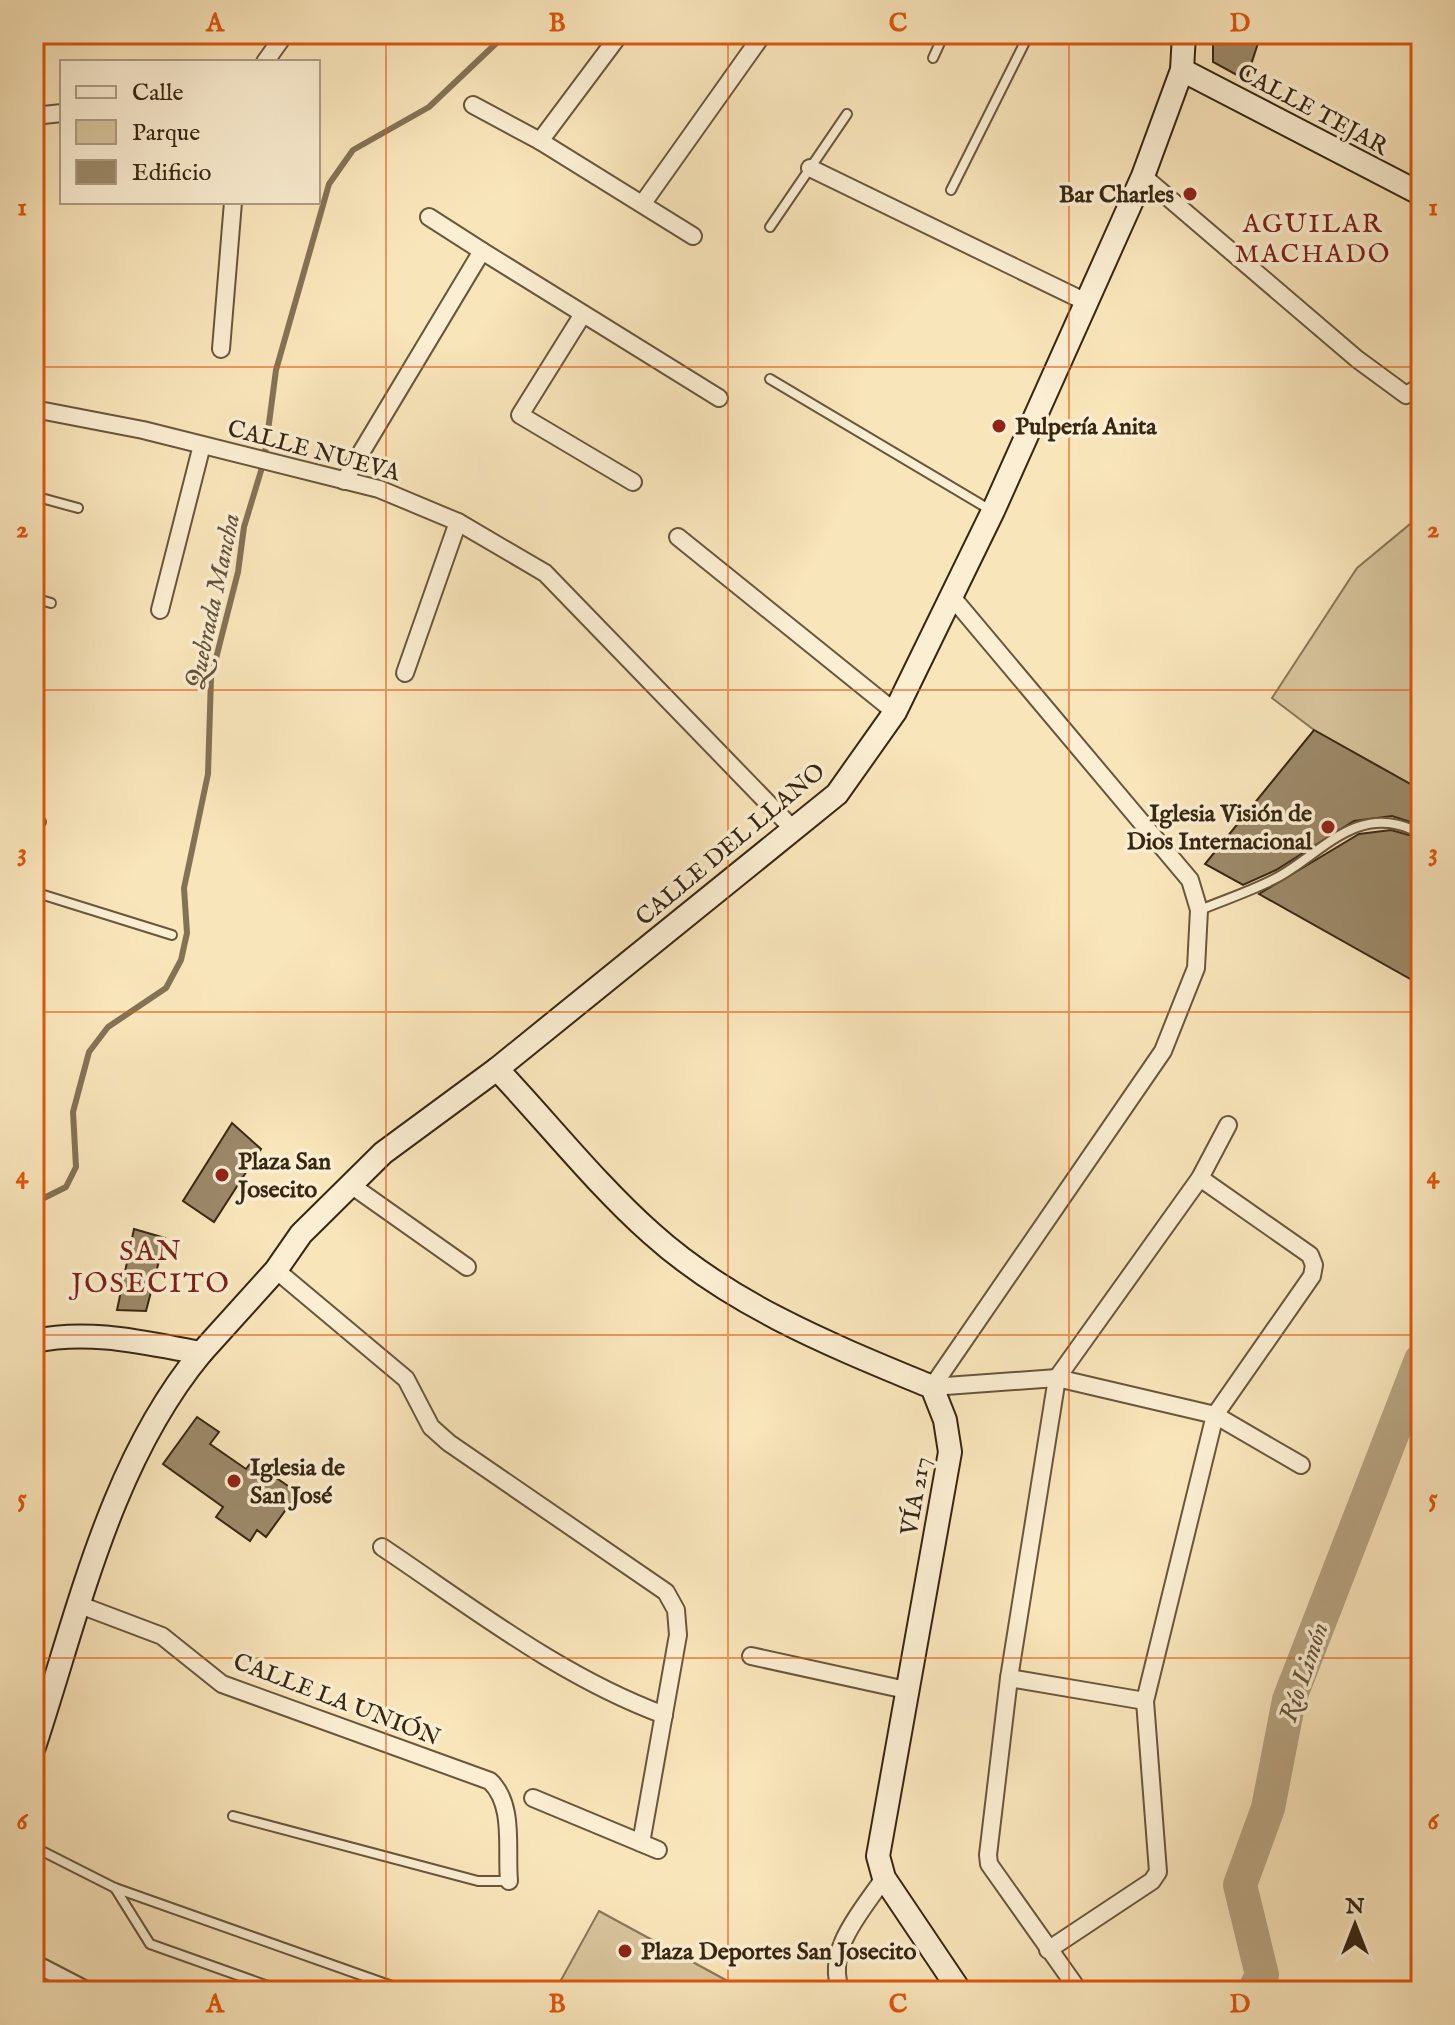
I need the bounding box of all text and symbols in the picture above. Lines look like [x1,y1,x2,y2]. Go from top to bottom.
text: A [205,7,225,40]
text: B [548,7,566,40]
text: C [889,7,908,40]
text: D [1230,7,1251,40]
street label: CALLE TEJAR [1231,58,1394,164]
legend [60,60,320,204]
text: Calle [132,78,184,109]
text: Parque [132,118,200,149]
text: Edificio [132,158,211,189]
place label: Bar Charles [1059,180,1175,211]
marker: Bar Charles [1181,185,1199,203]
text: 1 [17,191,27,224]
text: 1 [1428,191,1438,224]
district label: AGUILAR MACHADO [1235,208,1391,271]
place label: Pulpería Anita [1015,412,1157,443]
street label: CALLE NUEVA [224,413,404,490]
marker: Pulpería Anita [990,417,1008,435]
water label: Quebrada Mancha [179,510,248,692]
text: 2 [16,513,28,546]
text: 2 [1427,513,1439,546]
street label: CALLE DEL LLANO [630,757,832,933]
place label: Iglesia Visión de Dios Internacional [1126,799,1312,858]
marker: Iglesia Visión de Dios Internacional [1319,818,1337,836]
text: 3 [17,836,27,869]
text: 3 [1428,836,1438,869]
place label: Plaza San Josecito [235,1147,331,1206]
text: 4 [16,1159,30,1192]
text: 4 [1427,1159,1441,1192]
marker: Plaza San Josecito [213,1166,231,1184]
district label: SAN JOSECITO [68,1235,231,1302]
place label: Iglesia de San José [250,1453,345,1512]
street label: VÍA 217 [894,1455,939,1539]
marker: Iglesia de San José [225,1472,243,1490]
text: 5 [17,1482,27,1515]
text: 5 [1428,1482,1438,1515]
water label: Río Limón [1272,1618,1337,1727]
street label: CALLE LA UNIÓN [229,1647,445,1754]
text: 6 [17,1805,29,1838]
text: 6 [1428,1805,1440,1838]
north arrow [1315,1885,1395,1965]
text: N [1344,1893,1365,1921]
place label: Plaza Deportes San Josecito [641,1937,917,1968]
marker: Plaza Deportes San Josecito [616,1942,634,1960]
text: A [205,1988,225,2021]
text: B [548,1988,566,2021]
text: C [889,1988,908,2021]
text: D [1230,1988,1251,2021]

